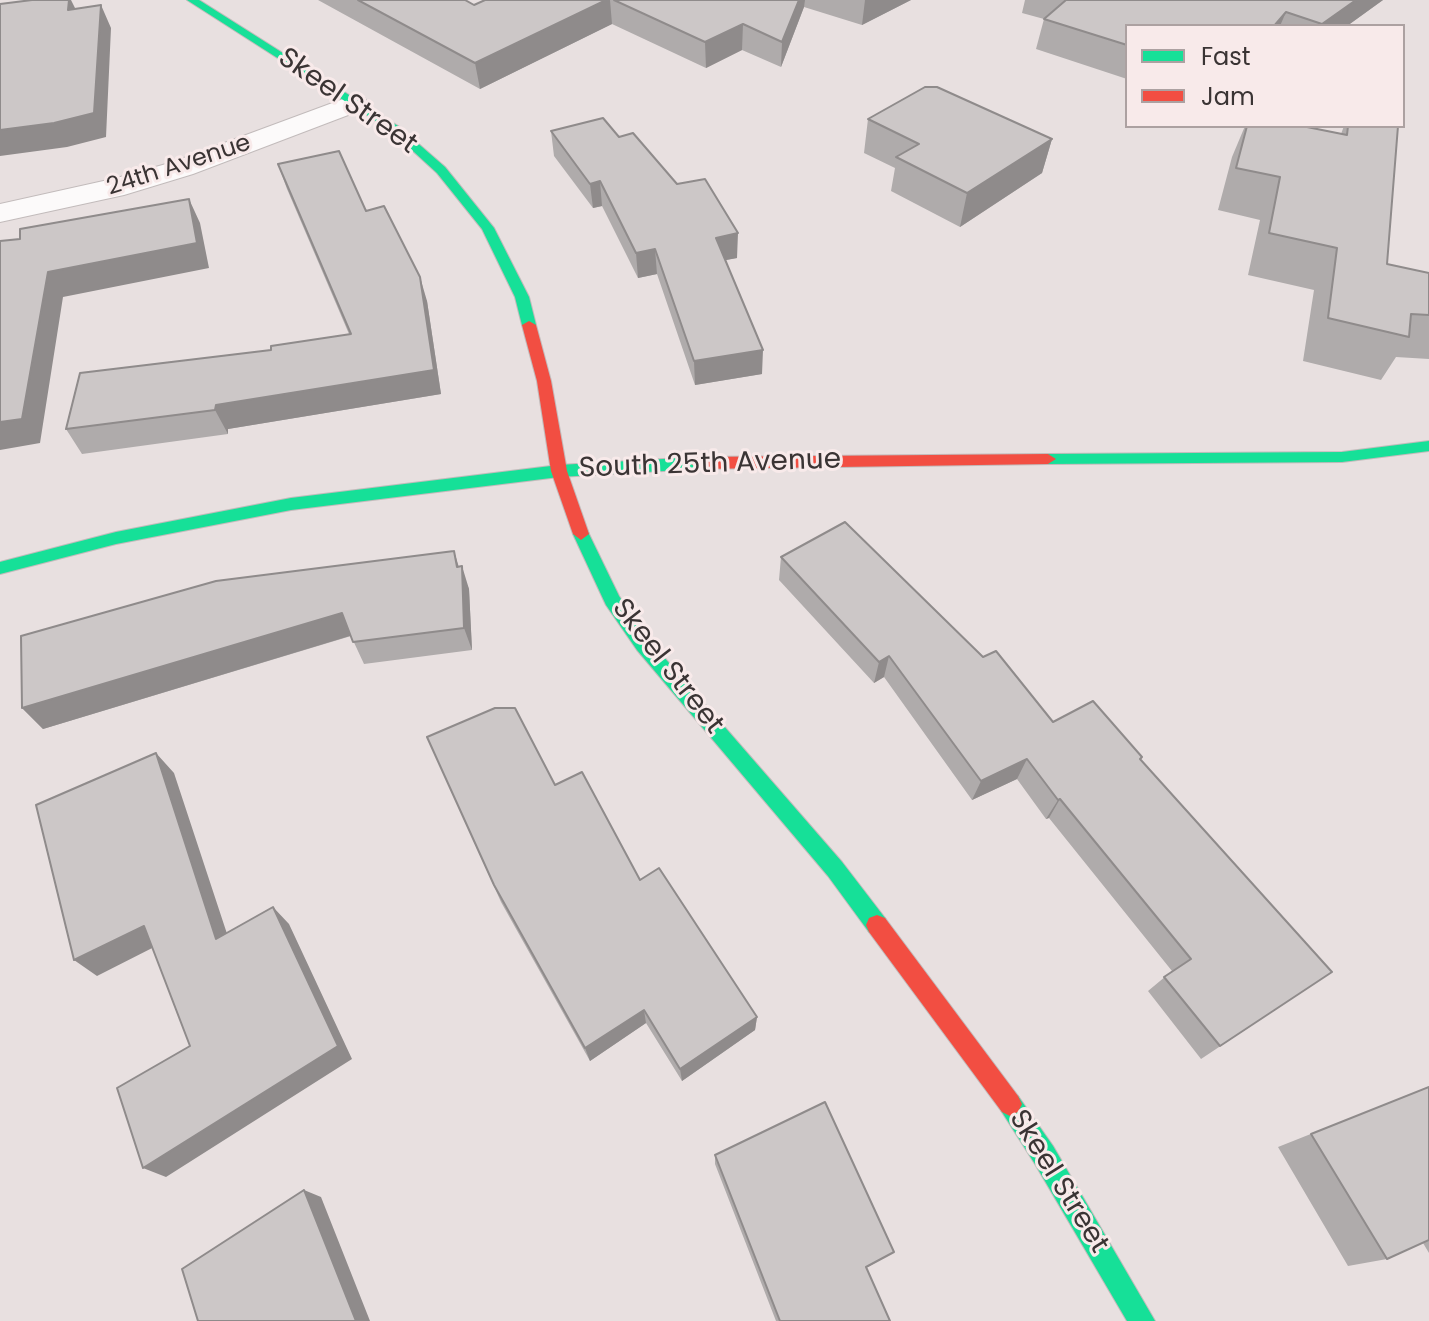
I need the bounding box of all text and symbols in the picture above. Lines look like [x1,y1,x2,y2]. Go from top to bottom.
legend [1125,24,1405,128]
text: Fast [1201,40,1251,73]
street label: Skeel Street [271,42,423,162]
text: Jam [1201,80,1255,113]
street label: 24th Avenue [103,129,255,203]
street label: South 25th Avenue [578,444,842,486]
street label: Skeel Street [604,593,730,741]
street label: Skeel Street [1001,1104,1115,1260]

